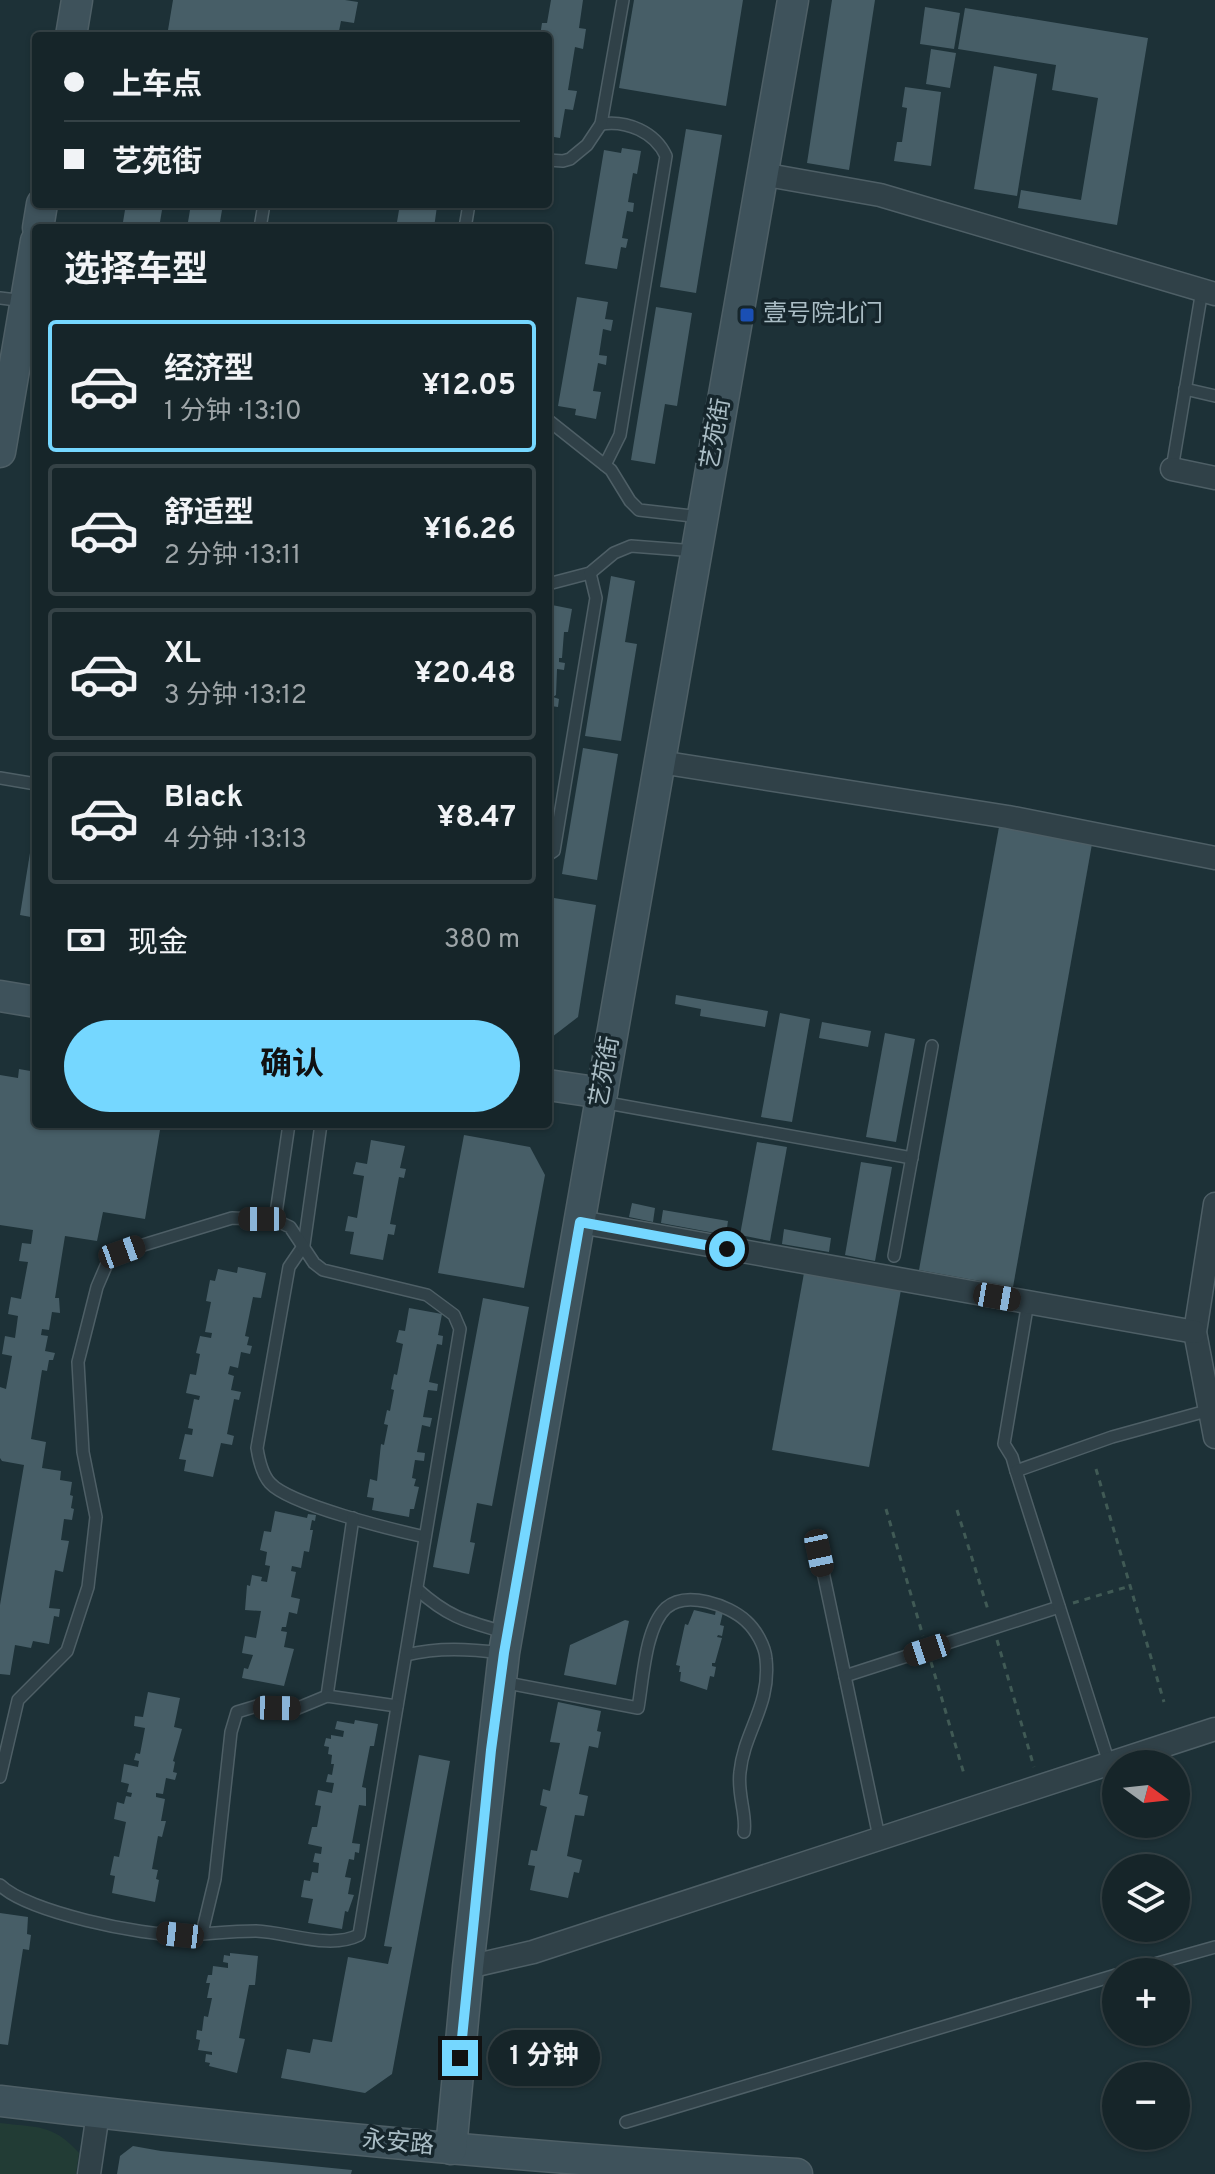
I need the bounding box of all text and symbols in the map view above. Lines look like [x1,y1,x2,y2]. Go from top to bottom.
text: 上车点 [112,68,202,105]
text: 艺苑街 [112,145,202,182]
text: 选择车型 [64,249,208,295]
place label: 壹号院北门 [763,300,883,330]
marker: 壹号院北门 [738,306,756,324]
icon: car [68,350,140,422]
text: 经济型 [164,352,254,389]
text: ¥12.05 [422,368,516,405]
text: 1 分钟 · 13:10 [164,396,302,429]
street label: 艺苑街 [696,396,738,472]
icon: car [68,494,140,566]
text: 舒适型 [164,496,254,533]
text: ¥16.26 [423,512,516,549]
text: 2 分钟 · 13:11 [164,540,301,573]
text: XL [164,636,201,673]
icon: car [68,638,140,710]
text: ¥20.48 [414,656,516,693]
text: 3 分钟 · 13:12 [164,680,307,713]
text: Black [164,780,243,817]
icon: car [68,782,140,854]
text: ¥8.47 [437,800,516,837]
text: 4 分钟 · 13:13 [164,824,307,857]
icon: cash [64,918,108,962]
text: 380 m [444,924,520,957]
text: 现金 [128,926,188,963]
button: 确认 [64,1020,520,1112]
street label: 艺苑街 [585,1034,627,1110]
car [238,1207,286,1231]
route start [709,1231,745,1267]
car [95,1233,149,1271]
car [971,1281,1023,1313]
car [802,1527,836,1579]
car [900,1631,954,1669]
car [253,1696,301,1720]
north arrow [1102,1750,1190,1838]
map controls [1102,1750,1190,2150]
button: layers [1102,1854,1190,1942]
car [155,1921,205,1949]
button: + [1102,1958,1190,2046]
callout: 1 分钟 [488,2030,600,2086]
route end [442,2040,478,2076]
text: 1 分钟 [510,2041,578,2074]
button: − [1102,2062,1190,2150]
street label: 永安路 [361,2126,435,2162]

